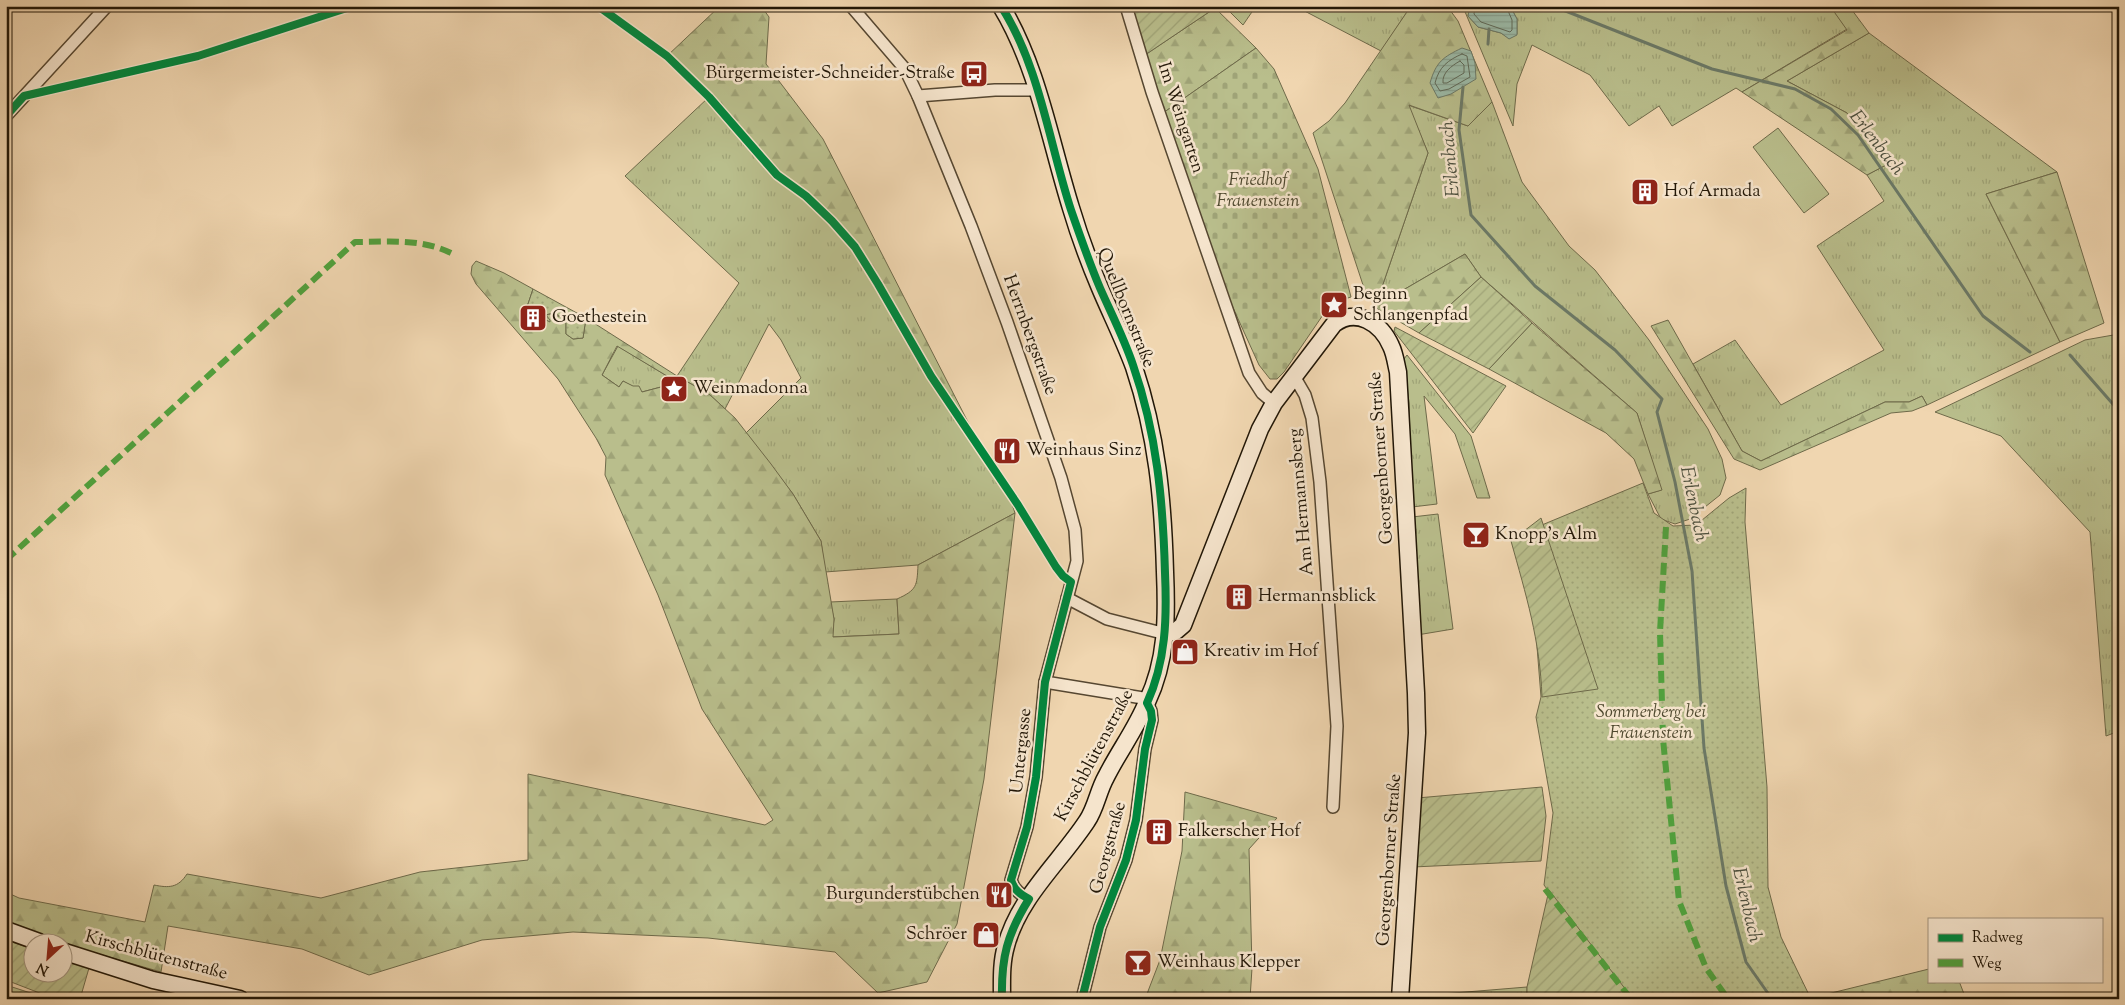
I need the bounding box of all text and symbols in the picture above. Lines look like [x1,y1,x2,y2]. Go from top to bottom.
bus stop icon: Bürgermeister-Schneider-Straße [959,59,989,89]
street label: Im Weingarten [1150,59,1210,177]
place label: Bürgermeister-Schneider-Straße [706,61,955,87]
water label: Erlenbach [1842,105,1911,182]
water label: Erlenbach [1434,119,1468,198]
park label: Friedhof Frauenstein [1216,168,1300,215]
building icon: Hof Armada [1630,177,1660,207]
place label: Hof Armada [1664,179,1761,205]
street label: Quellbornstraße [1089,244,1161,372]
street label: Herrnbergstraße [995,271,1063,399]
place label: Beginn Schlangenpfad [1353,282,1468,329]
place icon: Beginn Schlangenpfad [1319,290,1349,320]
building icon: Goethestein [518,303,548,333]
place label: Goethestein [552,305,648,331]
street label: Georgenborner Straße [1363,371,1401,545]
place icon: Weinmadonna [659,374,689,404]
place label: Weinmadonna [693,376,808,402]
street label: Am Hermannsberg [1283,427,1321,577]
restaurant icon: Weinhaus Sinz [992,436,1022,466]
place label: Weinhaus Sinz [1026,438,1142,464]
water label: Erlenbach [1672,464,1714,545]
bar icon: Knopp's Alm [1461,520,1491,550]
place label: Knopp's Alm [1495,522,1597,548]
building icon: Hermannsblick [1224,582,1254,612]
place label: Hermannsblick [1258,584,1377,610]
shop icon: Kreativ im Hof [1170,637,1200,667]
place label: Kreativ im Hof [1204,639,1319,665]
street label: Kirschblütenstraße [1049,685,1141,827]
park label: Sommerberg bei Frauenstein [1596,700,1706,747]
street label: Untergasse [1005,707,1039,795]
street label: Georgenborner Straße [1371,773,1409,947]
street label: Georgstraße [1084,799,1134,897]
building icon: Falkerscher Hof [1144,817,1174,847]
place label: Falkerscher Hof [1178,819,1301,845]
water label: Erlenbach [1724,865,1768,946]
restaurant icon: Burgunderstübchen [984,880,1014,910]
place label: Burgunderstübchen [826,882,980,908]
legend [1928,918,2102,982]
shop icon: Schröer [971,920,1001,950]
place label: Schröer [906,922,967,948]
street label: Kirschblütenstraße [82,924,230,988]
text: Radweg [1972,928,2023,949]
north arrow [22,932,72,982]
bar icon: Weinhaus Klepper [1123,948,1153,978]
place label: Weinhaus Klepper [1157,950,1301,976]
text: Weg [1972,954,2002,975]
text: N [34,956,53,979]

